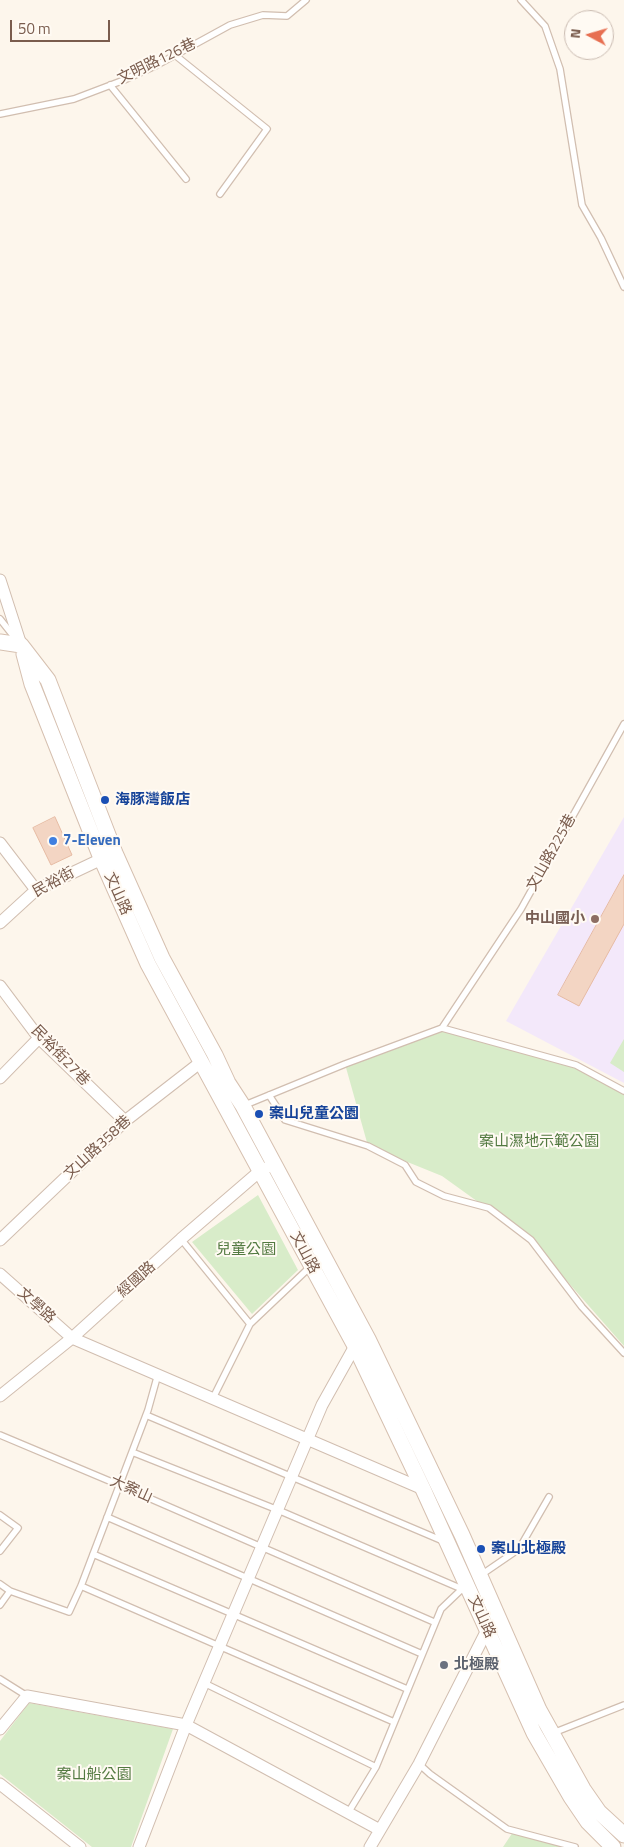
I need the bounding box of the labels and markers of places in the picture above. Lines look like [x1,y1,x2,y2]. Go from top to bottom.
place label: 海豚灣飯店 [115,791,190,809]
marker: 海豚灣飯店 [99,794,111,806]
place label: 7-Eleven [63,832,121,850]
marker: 7-Eleven [47,835,59,847]
place label: 中山國小 [525,910,585,928]
marker: 中山國小 [589,913,601,925]
place label: 案山兒童公園 [269,1105,359,1123]
marker: 案山兒童公園 [253,1108,265,1120]
place label: 案山北極殿 [491,1540,566,1558]
marker: 案山北極殿 [475,1543,487,1555]
place label: 北極殿 [454,1656,499,1674]
marker: 北極殿 [438,1659,450,1671]

